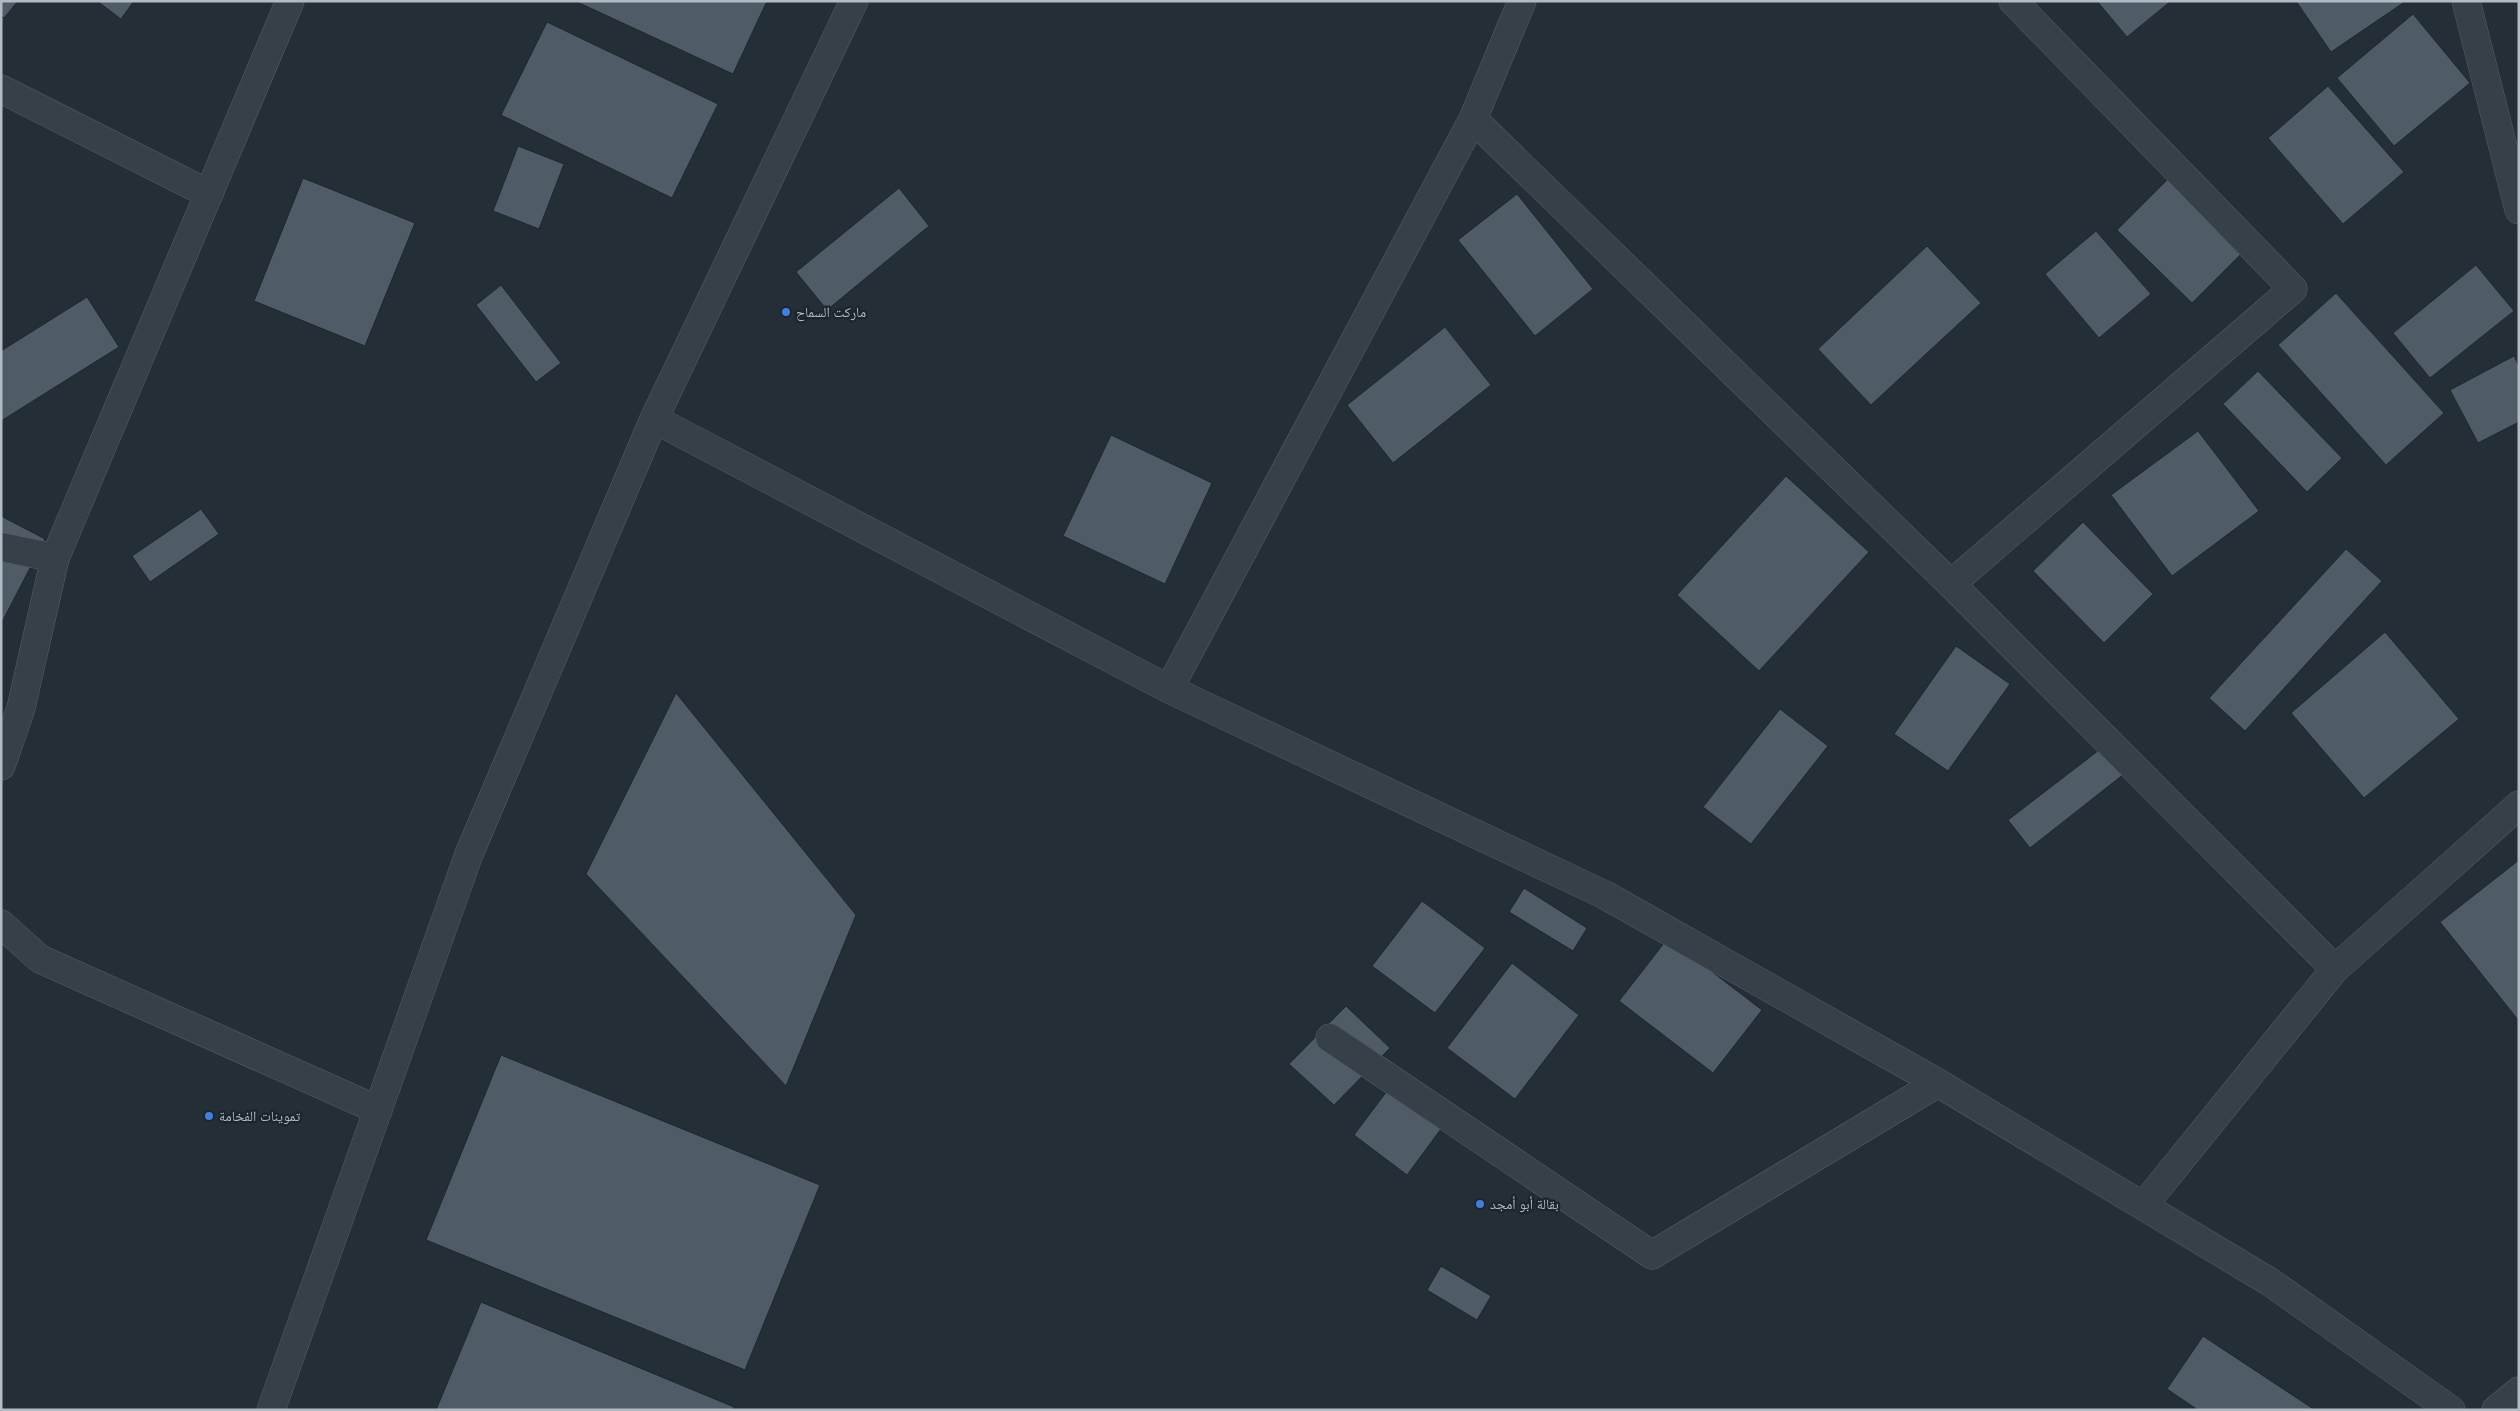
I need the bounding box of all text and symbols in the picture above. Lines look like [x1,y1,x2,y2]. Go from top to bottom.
place label: ماركت السماح [796,302,866,322]
marker: ماركت السماح [780,306,792,318]
place label: تموينات الفخامة [219,1106,301,1125]
marker: تموينات الفخامة [203,1110,215,1122]
place label: بقالة أبو أمجد [1490,1194,1559,1213]
marker: بقالة أبو أمجد [1474,1198,1486,1210]

